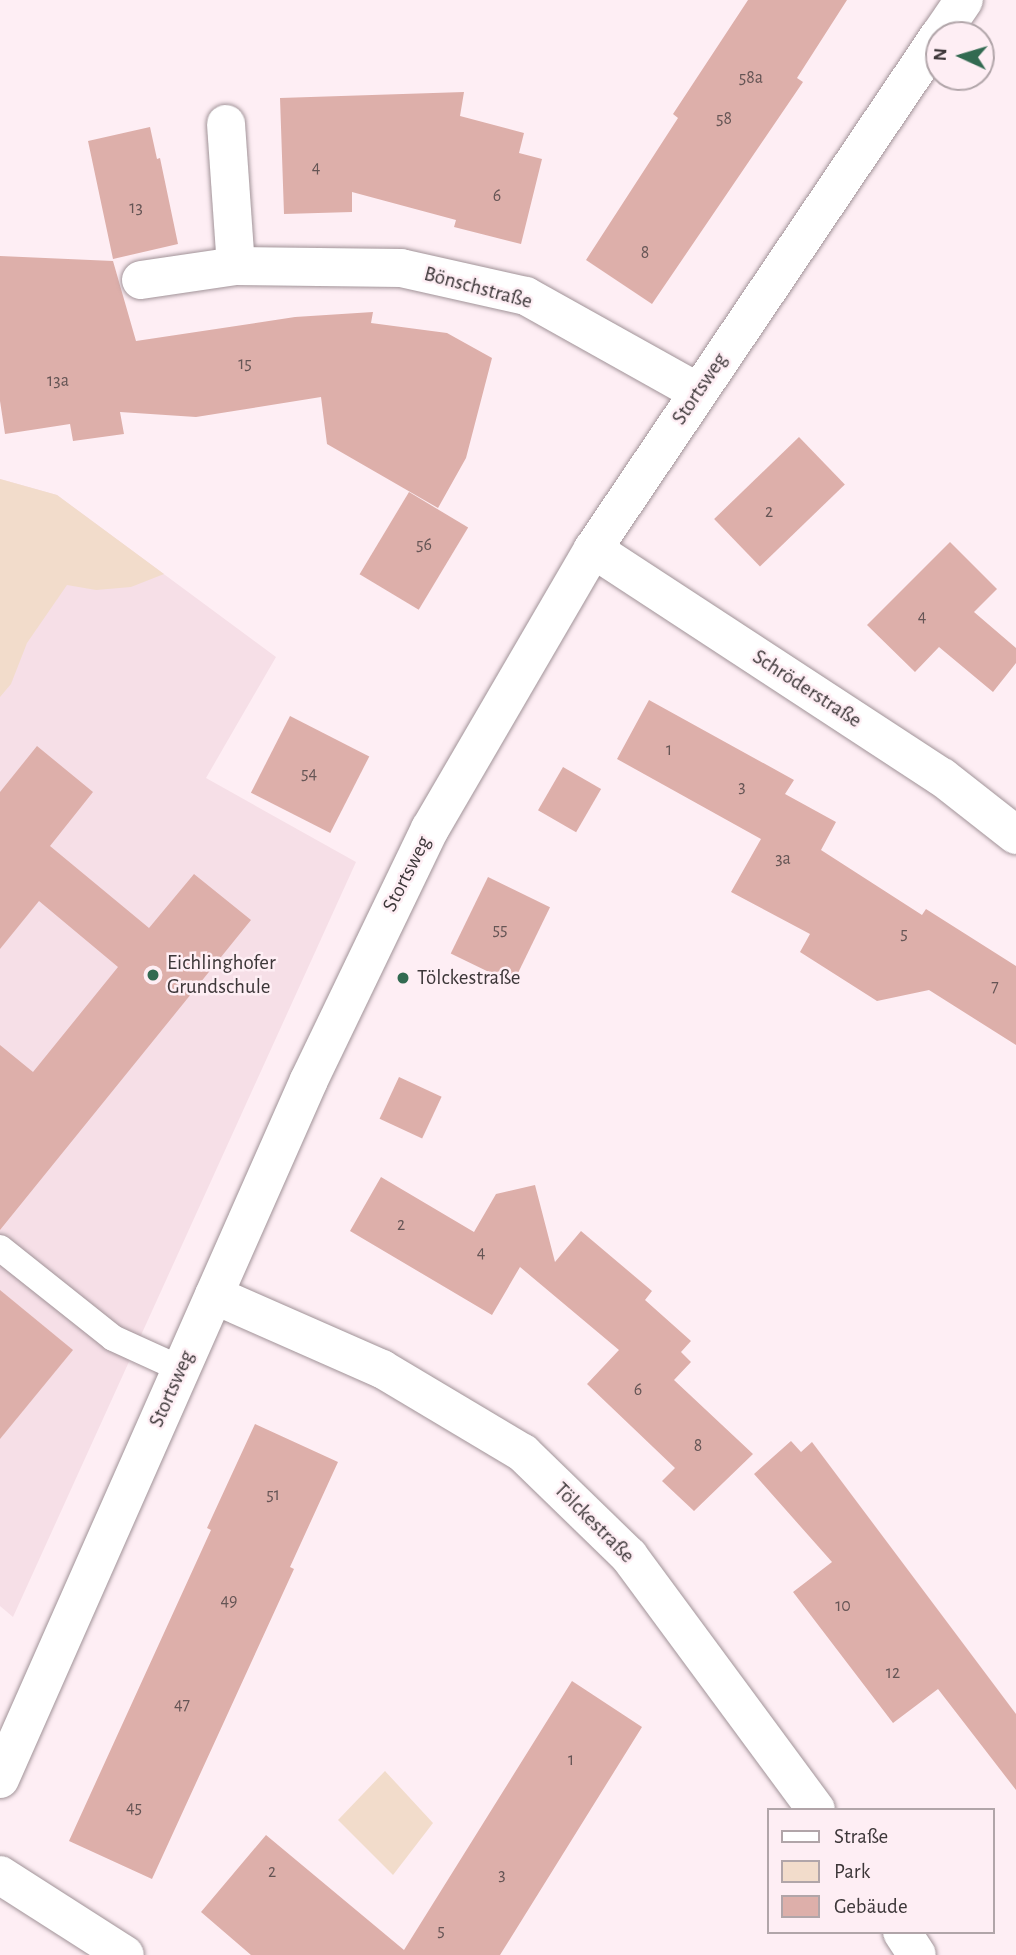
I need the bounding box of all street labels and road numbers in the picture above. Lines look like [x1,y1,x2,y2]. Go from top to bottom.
street label: Bönschstraße [421,261,535,315]
street label: Stortsweg [667,348,733,430]
street label: Schröderstraße [748,644,866,734]
street label: Stortsweg [377,832,437,916]
street label: Stortsweg [144,1347,200,1431]
street label: Tölckestraße [549,1478,639,1568]

